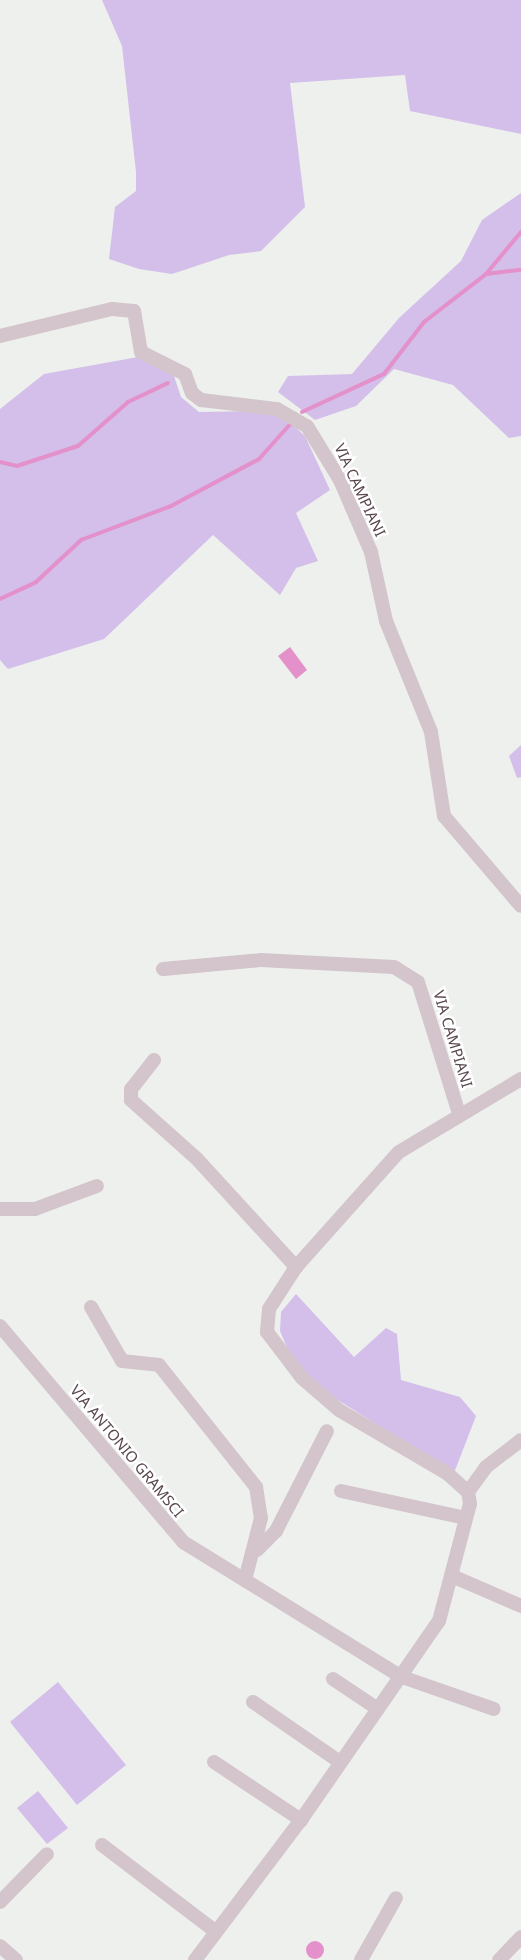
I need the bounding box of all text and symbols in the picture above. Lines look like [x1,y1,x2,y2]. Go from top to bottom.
street label: VIA CAMPIANI [331,441,389,539]
street label: VIA CAMPIANI [430,988,476,1090]
street label: VIA ANTONIO GRAMSCI [67,1381,187,1521]

